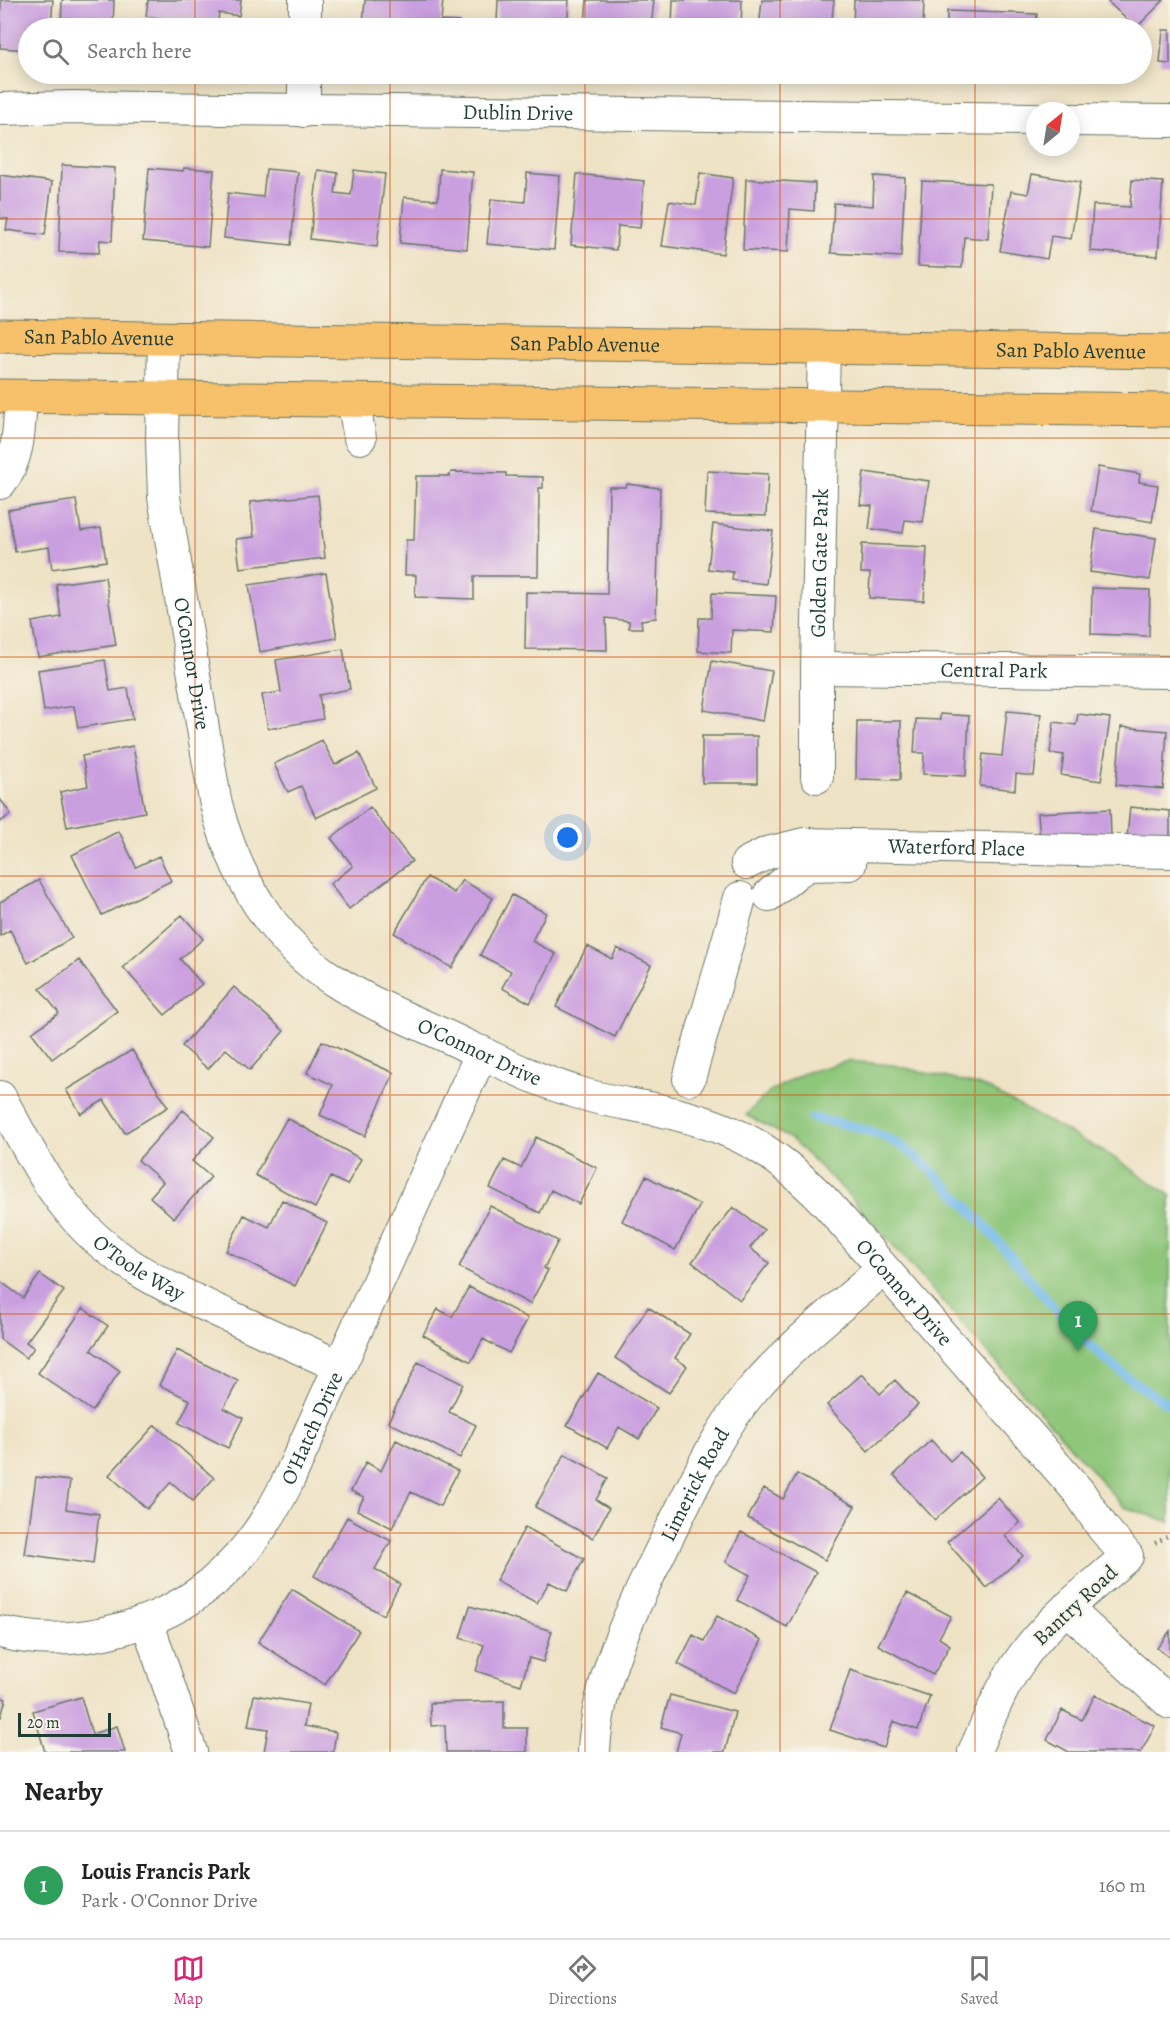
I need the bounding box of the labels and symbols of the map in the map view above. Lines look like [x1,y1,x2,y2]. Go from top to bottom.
street label: Dublin Drive [462,98,573,127]
north arrow [1026,102,1080,156]
street label: San Pablo Avenue [24,322,174,352]
street label: San Pablo Avenue [510,329,660,359]
street label: San Pablo Avenue [996,336,1146,366]
street label: Golden Gate Park [804,488,835,638]
street label: O'Connor Drive [167,595,217,732]
street label: Central Park [940,655,1048,685]
your location [553,823,582,852]
street label: Waterford Place [887,832,1025,863]
street label: O'Connor Drive [413,1011,546,1092]
street label: O'Toole Way [87,1228,190,1308]
street label: O'Connor Drive [850,1233,959,1352]
pin: 1 [1058,1302,1098,1351]
street label: O'Hatch Drive [274,1367,350,1489]
street label: Limerick Road [654,1422,736,1546]
street label: Bantry Road [1027,1558,1124,1652]
scale bar [18,1710,111,1738]

